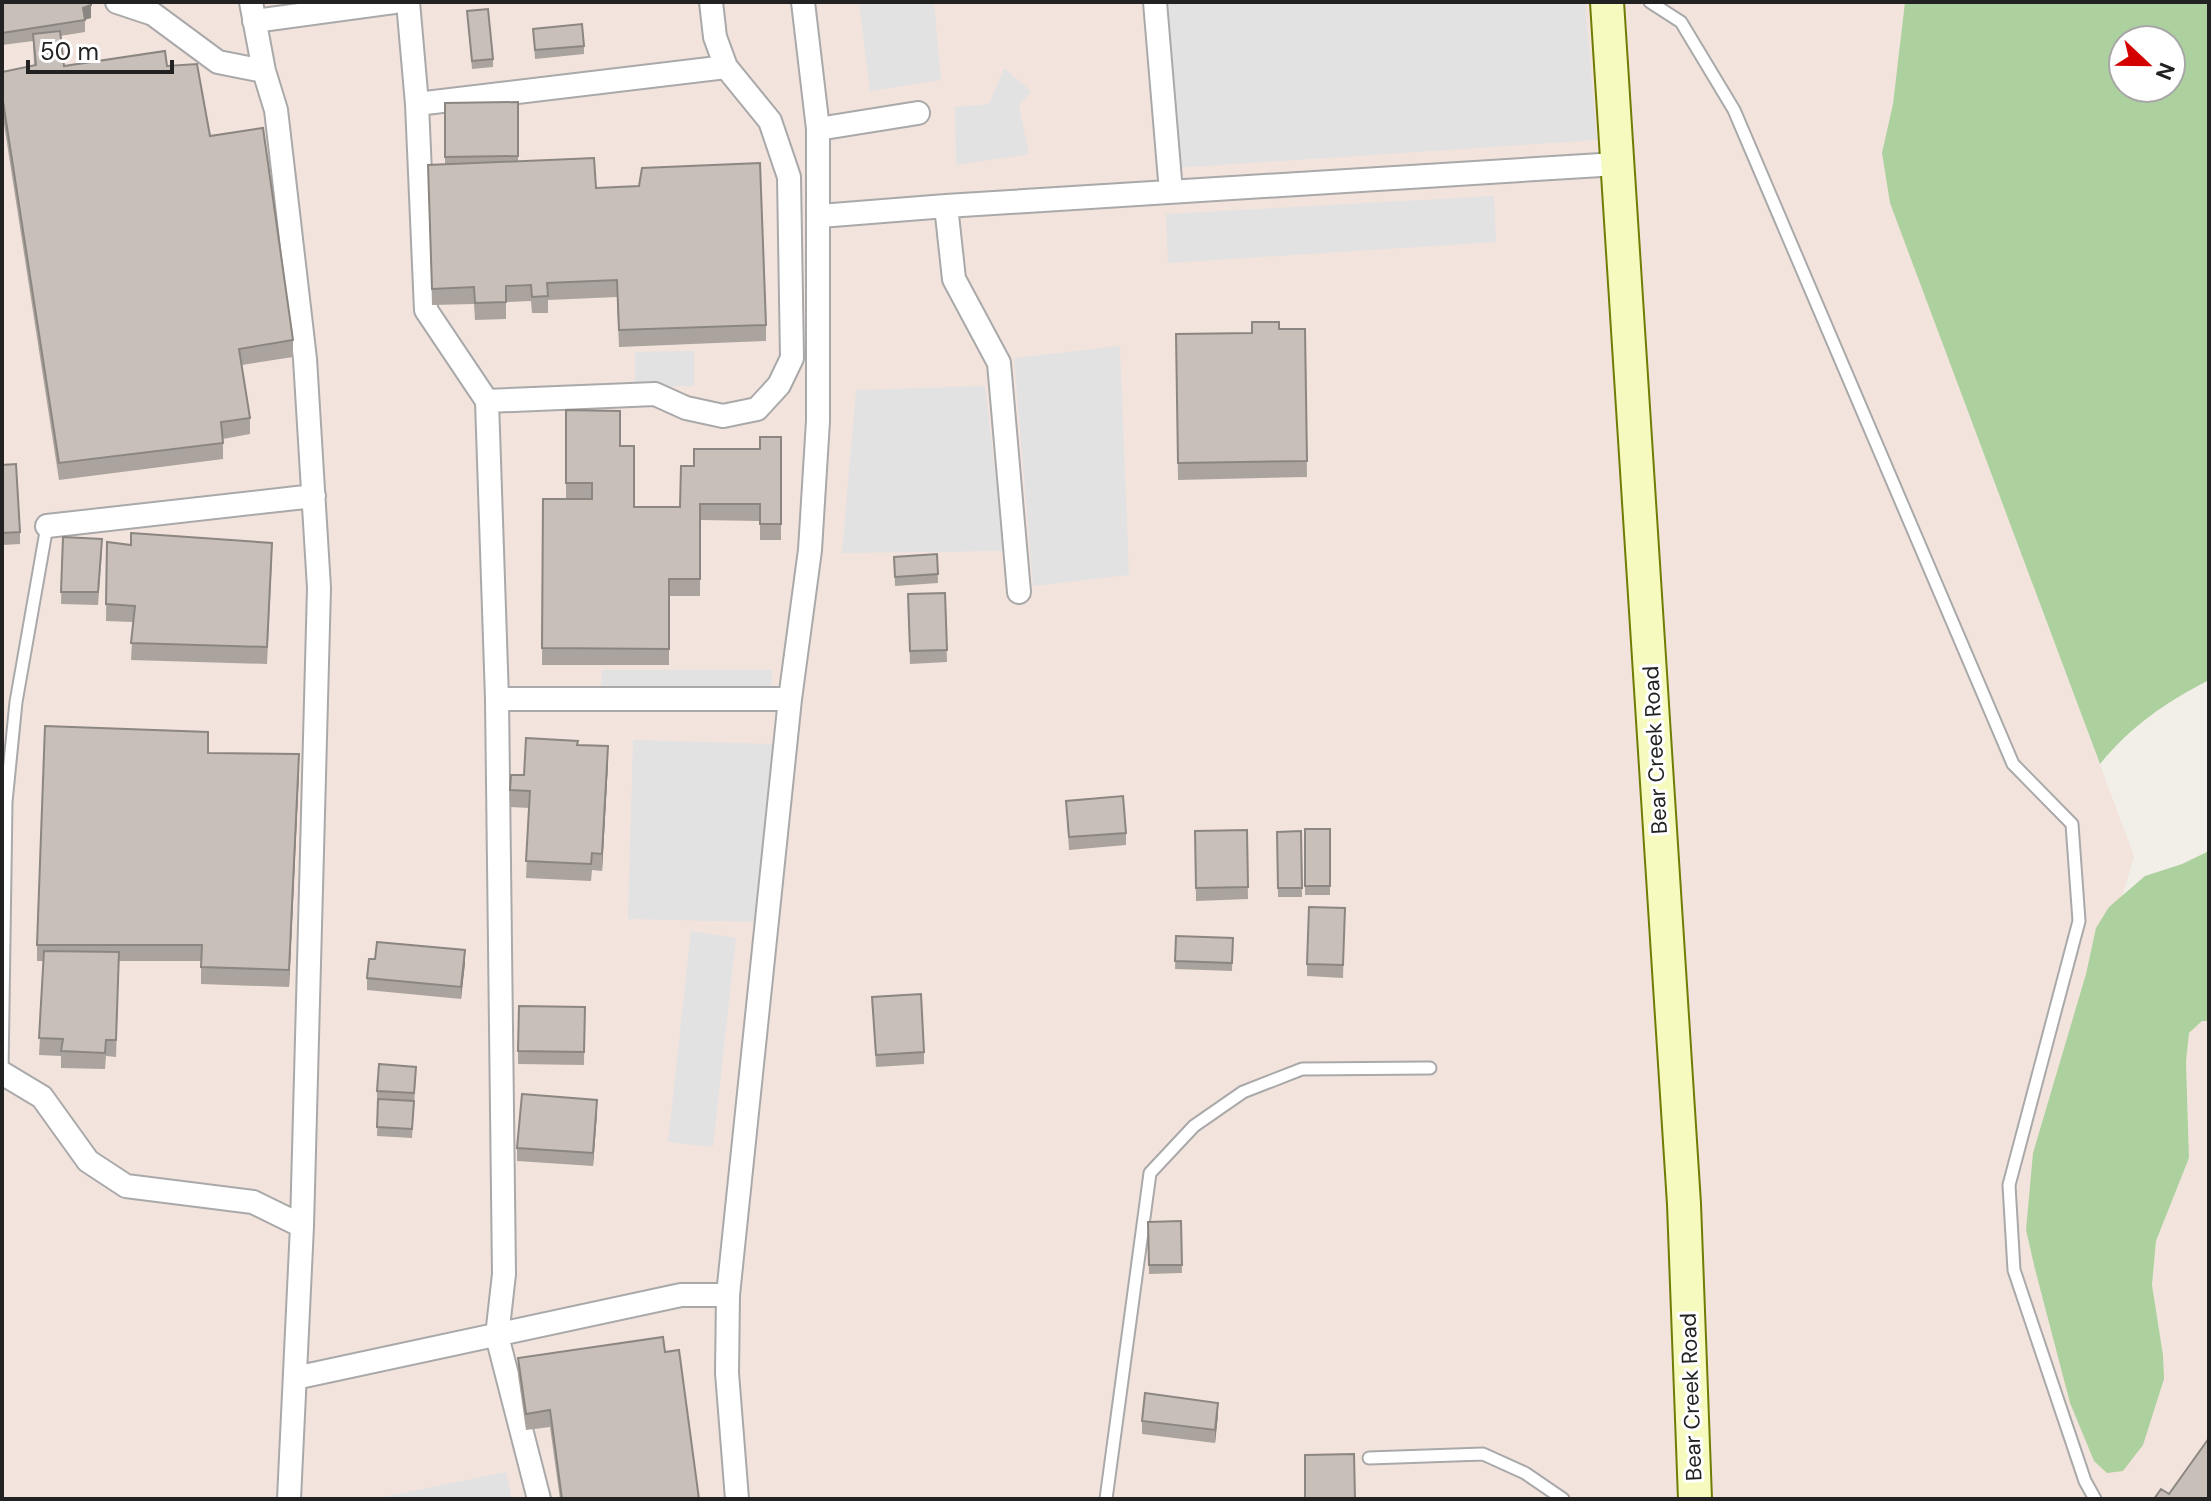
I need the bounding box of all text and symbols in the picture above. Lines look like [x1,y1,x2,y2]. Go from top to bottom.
scale bar [28,24,172,74]
north arrow [2107,24,2187,104]
text: 50 m [40,36,99,67]
text: N [2149,58,2182,84]
street label: Bear Creek Road [1636,665,1674,835]
street label: Bear Creek Road [1674,1312,1708,1482]

